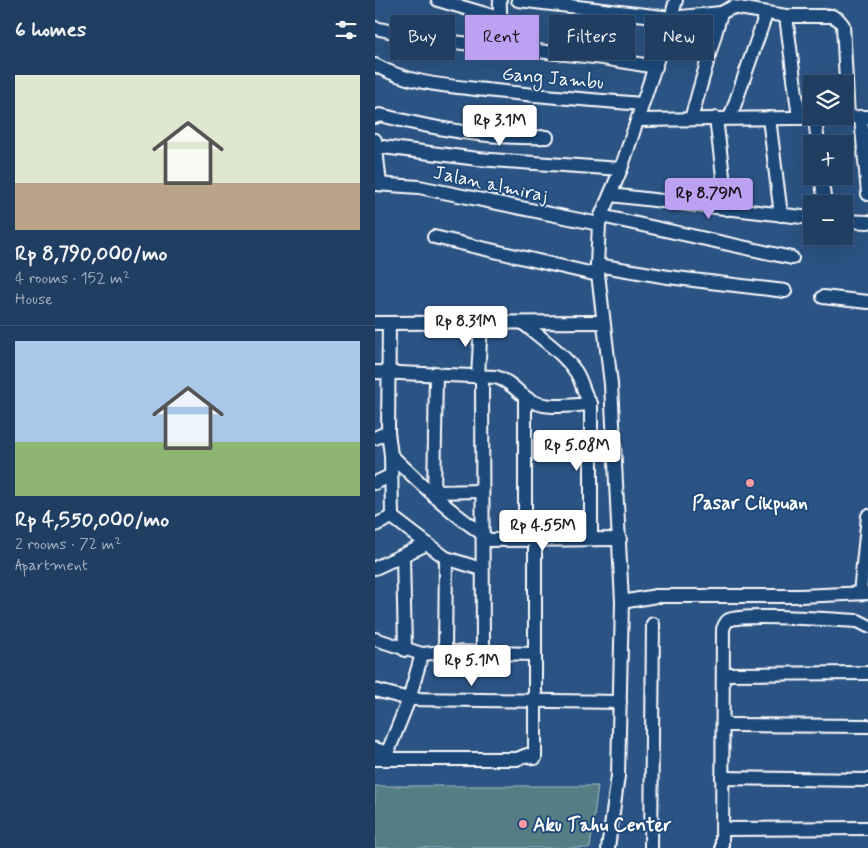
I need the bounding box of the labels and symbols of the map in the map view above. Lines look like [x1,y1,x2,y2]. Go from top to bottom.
street label: Gang Jambu [501,62,605,97]
pin: Rp 3.1M [454,104,546,147]
street label: Jalan almiraj [431,160,550,209]
pin: Rp 8.79M [657,178,761,220]
pin: Rp 8.31M [414,306,518,348]
pin: Rp 5.08M [525,430,629,472]
marker: Pasar Cikpuan [744,477,756,489]
place label: Pasar Cikpuan [692,491,808,516]
pin: Rp 4.55M [491,510,595,552]
pin: Rp 5.1M [426,644,518,687]
place label: Aku Tahu Center [533,813,672,838]
marker: Aku Tahu Center [517,818,529,830]

